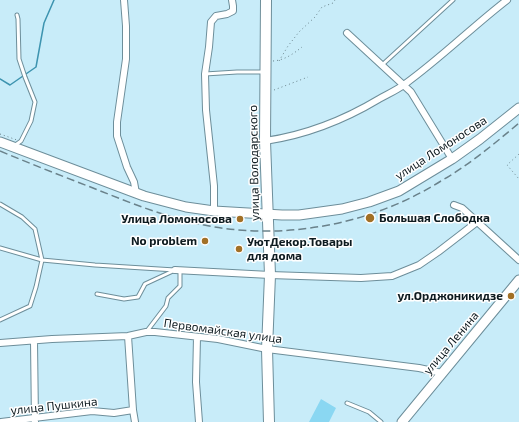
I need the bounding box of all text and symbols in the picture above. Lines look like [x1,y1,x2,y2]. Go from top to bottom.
street label: улица Володарского [246,105,262,221]
street label: улица Ломоносова [392,113,490,183]
place label: Большая Слободка [379,211,490,225]
place label: Улица Ломоносова [121,212,232,226]
marker: Большая Слободка [364,212,376,224]
marker: Улица Ломоносова [235,214,245,224]
place label: No problem [131,234,197,248]
place label: УютДекор.Товары для дома [247,235,352,263]
marker: No problem [200,236,210,246]
marker: УютДекор.Товары для дома [234,244,244,254]
place label: ул.Орджоникидзе [397,289,503,303]
marker: ул.Орджоникидзе [506,291,516,301]
street label: улица Ленина [420,308,482,378]
street label: Первомайская улица [163,316,283,346]
street label: улица Пушкина [10,394,98,418]

